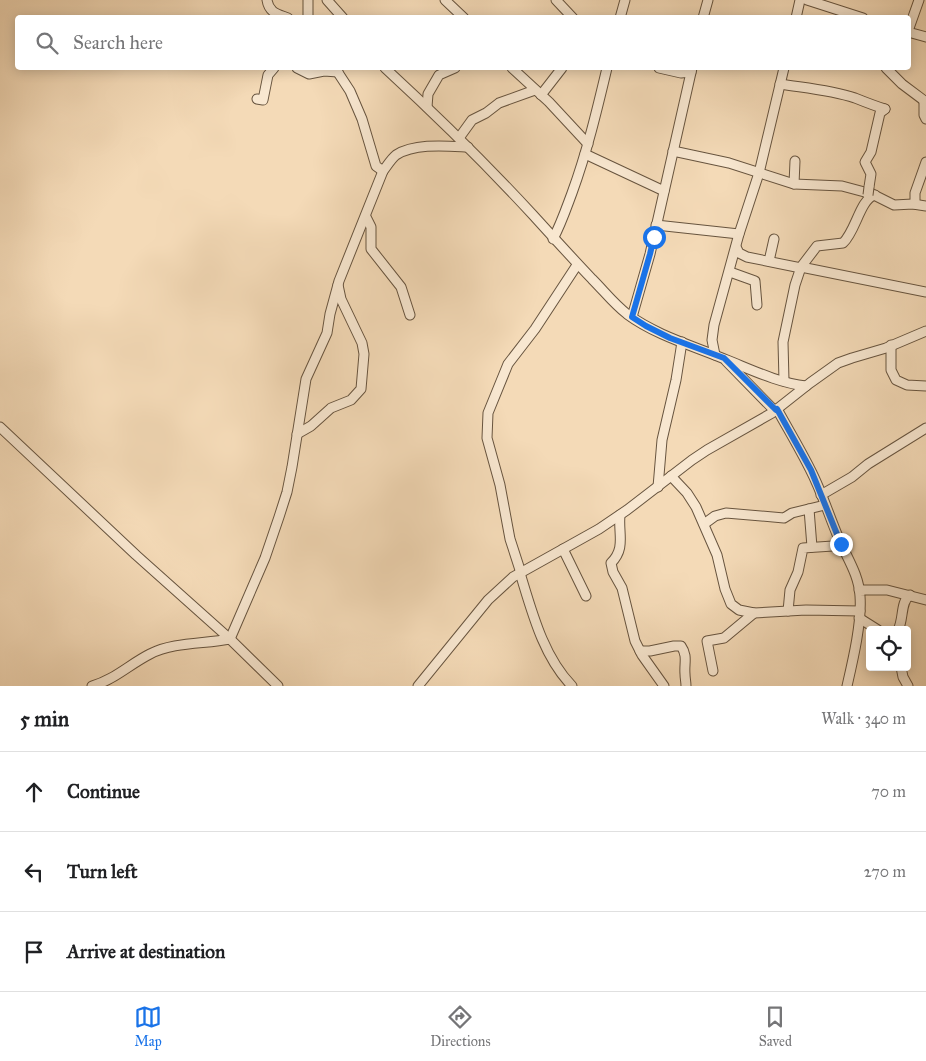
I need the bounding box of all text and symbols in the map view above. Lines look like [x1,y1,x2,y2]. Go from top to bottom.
search box [15,15,911,70]
icon: search [33,29,61,57]
text: Search here [73,31,163,54]
route start [643,226,666,249]
route end [830,533,853,556]
map controls [866,626,911,671]
button: locate [866,626,911,671]
text: 5 min [20,706,69,732]
text: Walk · 340 m [821,709,906,728]
icon: ahead [20,778,48,806]
text: Continue [67,780,140,803]
text: 70 m [871,782,906,801]
icon: left [20,858,48,886]
text: Turn left [67,860,137,883]
text: 270 m [864,862,906,881]
icon: arrive [20,938,48,966]
text: Arrive at destination [67,940,225,963]
tab: Map [134,1003,162,1050]
tab: Directions [430,1003,491,1050]
tab: Saved [759,1003,792,1050]

